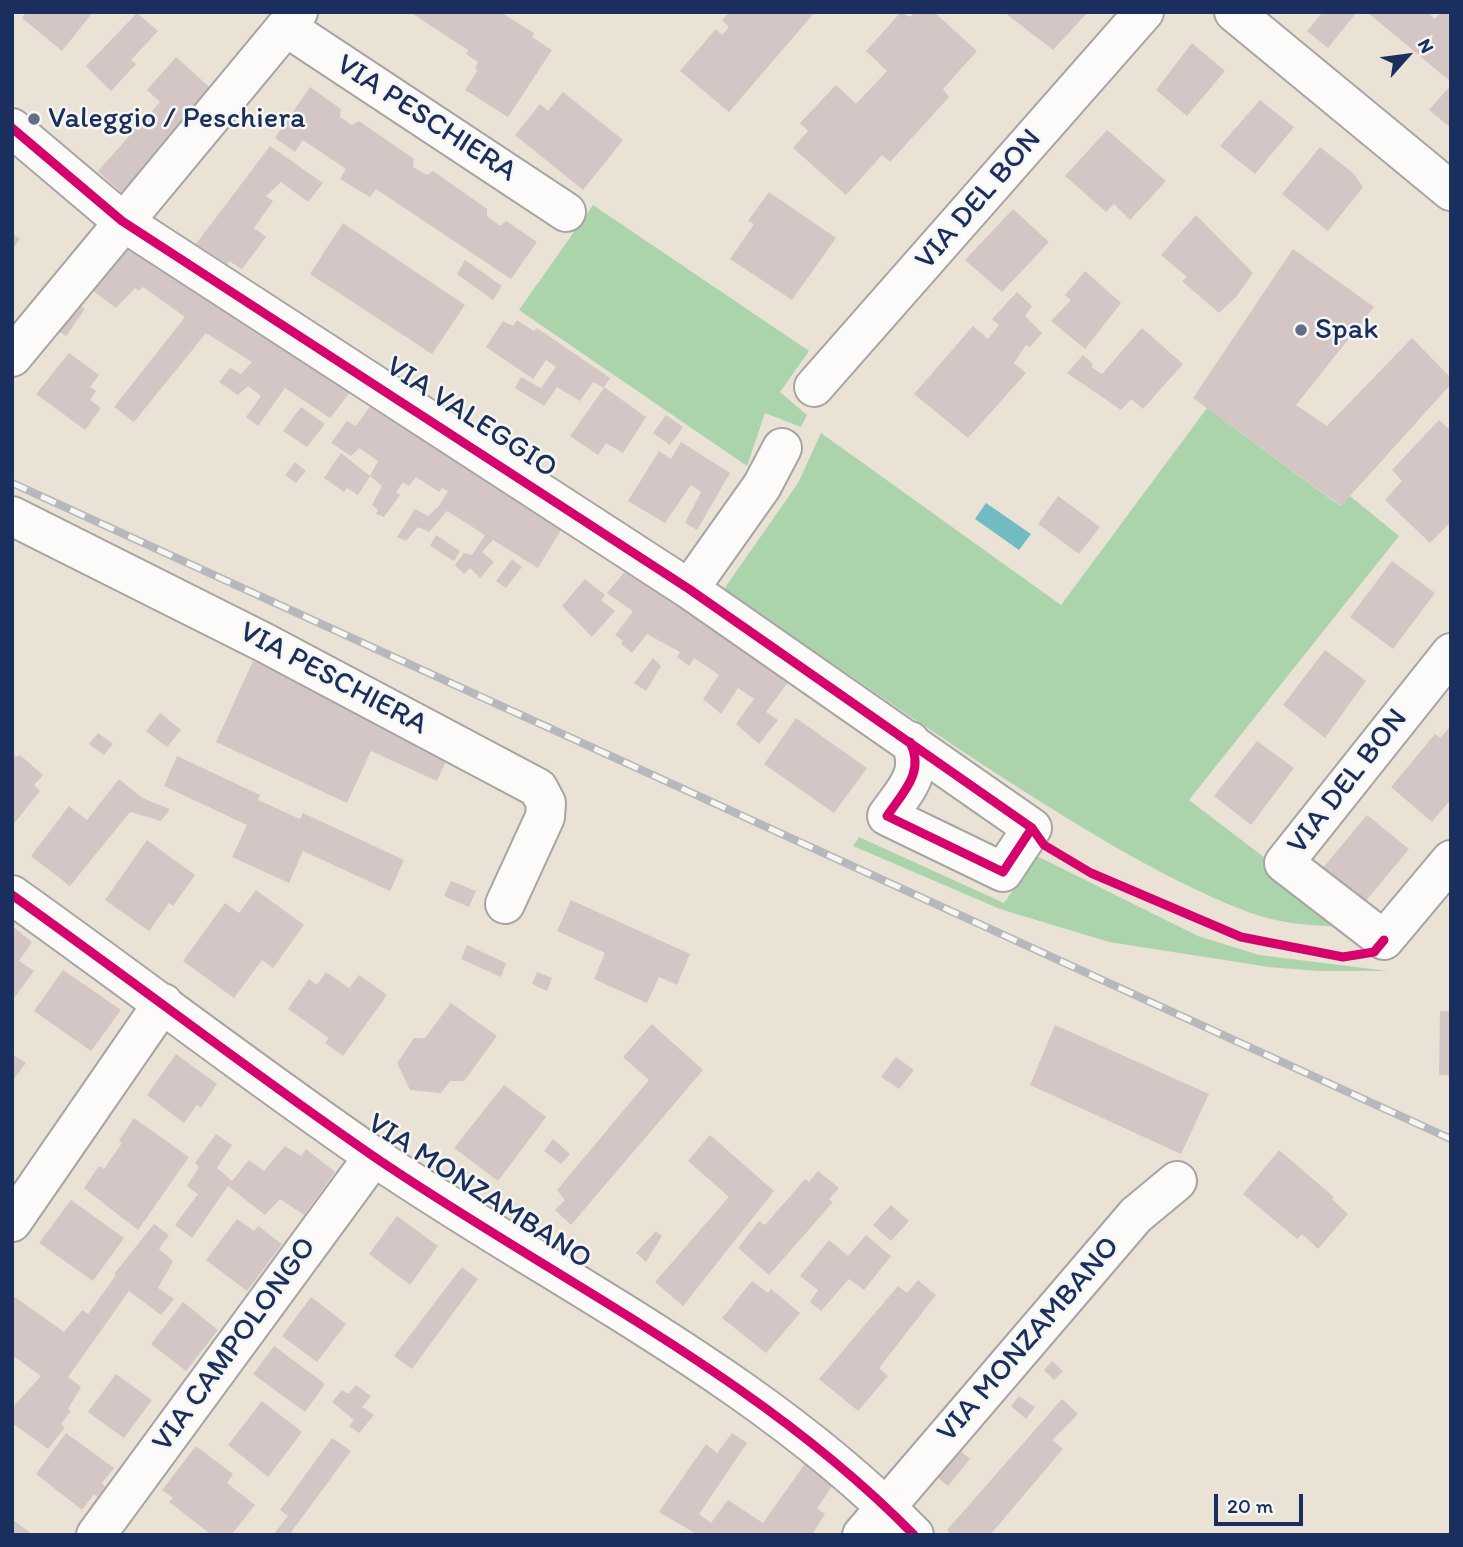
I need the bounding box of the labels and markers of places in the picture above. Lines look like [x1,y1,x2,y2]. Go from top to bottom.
place label: Valeggio / Peschiera [48,101,306,137]
marker: Valeggio / Peschiera [26,111,42,127]
place label: Spak [1315,312,1379,348]
marker: Spak [1293,322,1309,338]

